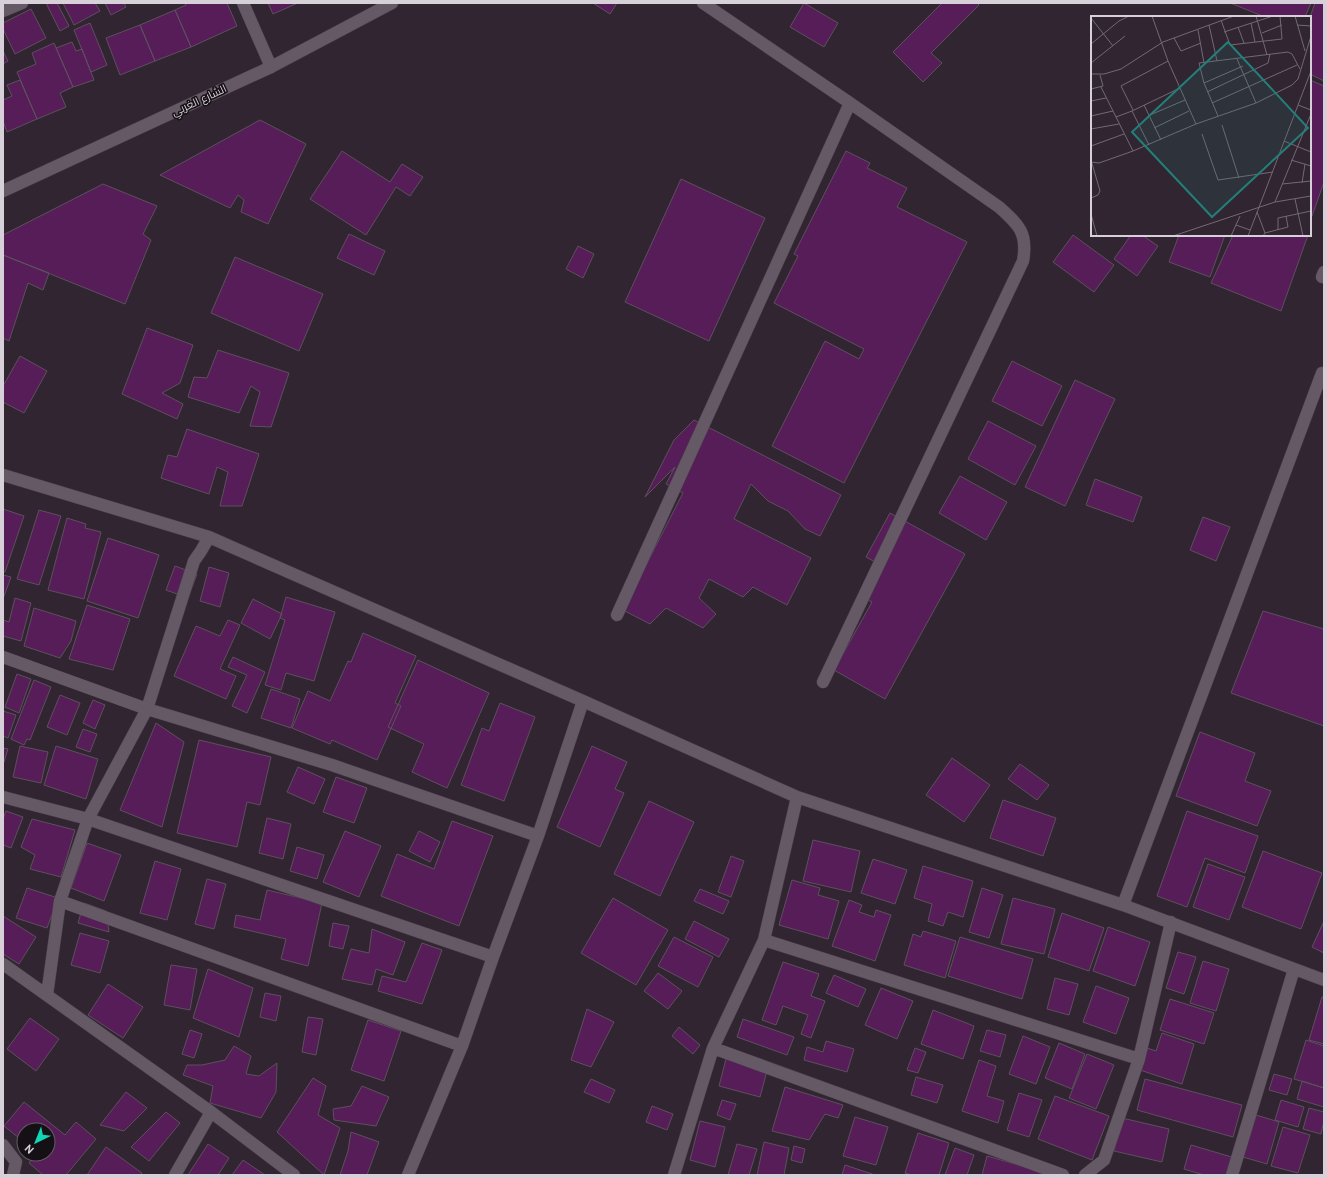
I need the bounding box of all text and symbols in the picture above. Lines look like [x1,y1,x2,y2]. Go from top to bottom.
inset map [1091,16,1311,236]
street label: الشارع الغربي [170,82,230,121]
north arrow [16,1122,56,1162]
text: N [22,1141,38,1156]

